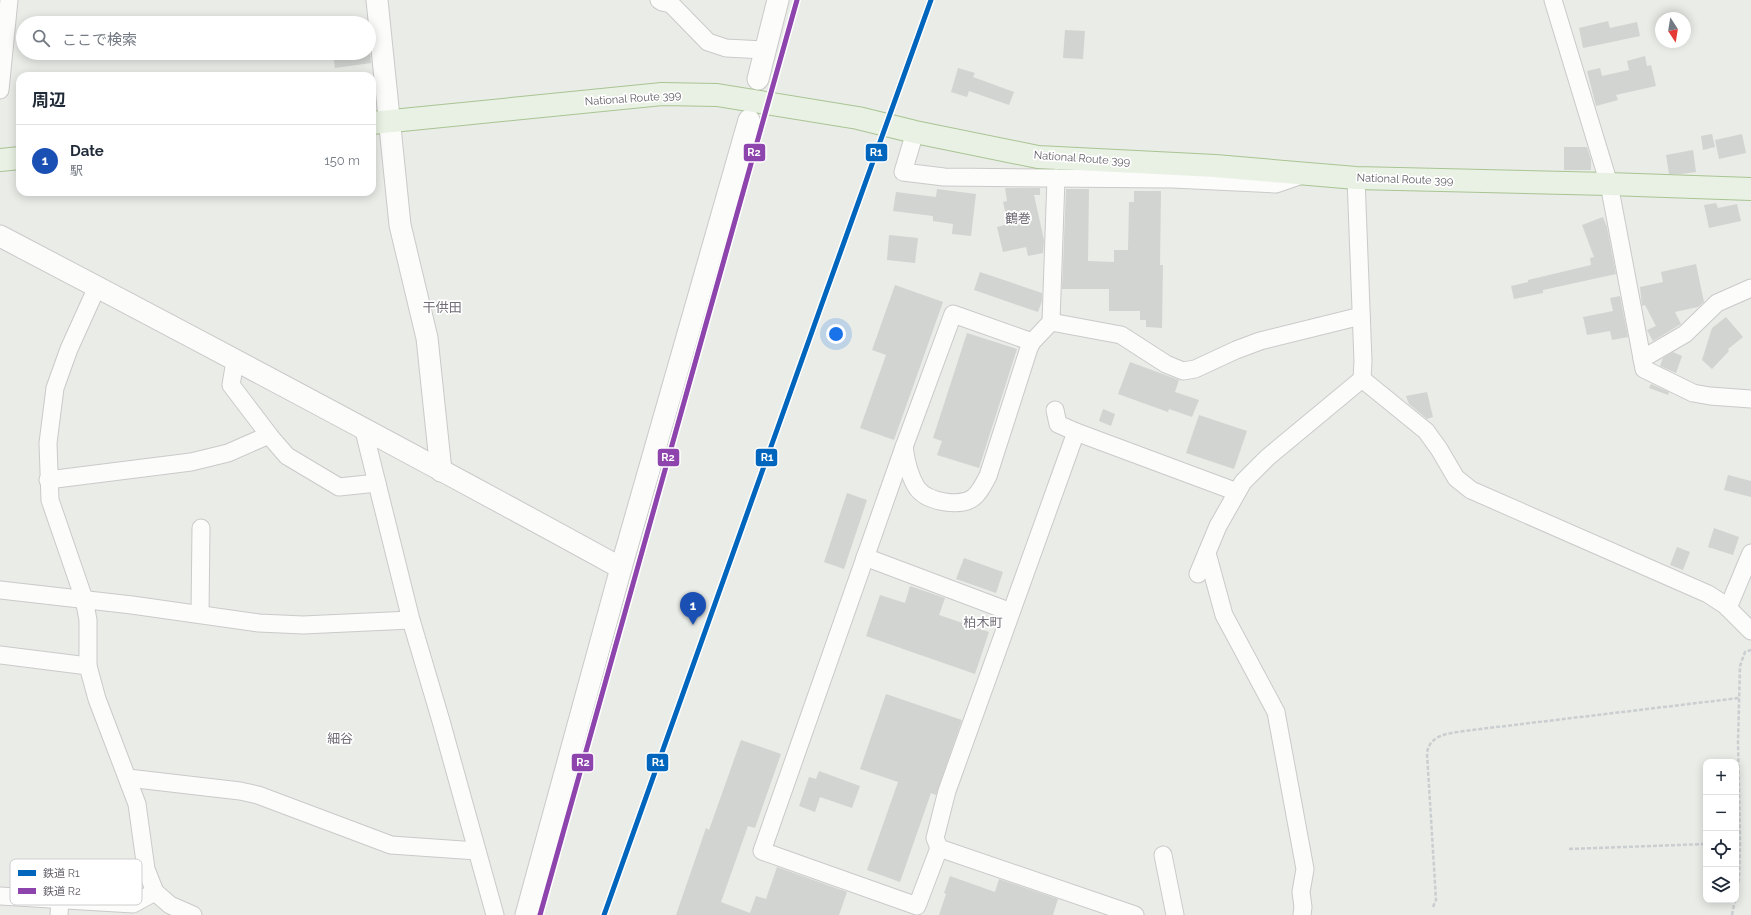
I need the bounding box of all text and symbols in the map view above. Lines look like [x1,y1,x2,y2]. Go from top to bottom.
north arrow [1655,12,1691,48]
search box [16,16,376,60]
icon: search [30,27,52,49]
text: ここで検索 [62,31,137,49]
street label: National Route 399 [584,89,682,108]
text: 周辺 [32,90,66,110]
text: Date [70,142,104,160]
line badge: R2 [743,143,766,162]
line badge: R1 [865,143,888,162]
text: R2 [747,146,761,159]
text: R1 [870,146,883,159]
street label: National Route 399 [1033,149,1131,168]
text: 1 [42,153,48,168]
text: 150 m [324,153,360,168]
text: 駅 [70,163,83,178]
street label: National Route 399 [1356,171,1453,188]
district label: 鶴巻 [1005,211,1031,226]
district label: 干供田 [422,300,462,315]
your location [826,324,846,344]
line badge: R2 [657,448,680,467]
line badge: R1 [755,448,778,467]
text: R2 [661,451,675,464]
text: R1 [761,451,774,464]
pin: 1 [680,592,706,625]
district label: 柏木町 [963,615,1003,630]
district label: 細谷 [327,731,353,746]
line badge: R2 [571,753,594,772]
line badge: R1 [646,753,669,772]
text: R2 [576,756,590,769]
text: R1 [652,756,665,769]
map controls [1703,759,1739,903]
button: + [1703,759,1739,795]
button: − [1703,795,1739,831]
button: locate [1703,831,1739,867]
legend [10,859,142,905]
text: 鉄道 R1 [43,867,80,880]
button: layers [1703,867,1739,903]
text: 鉄道 R2 [43,885,81,898]

